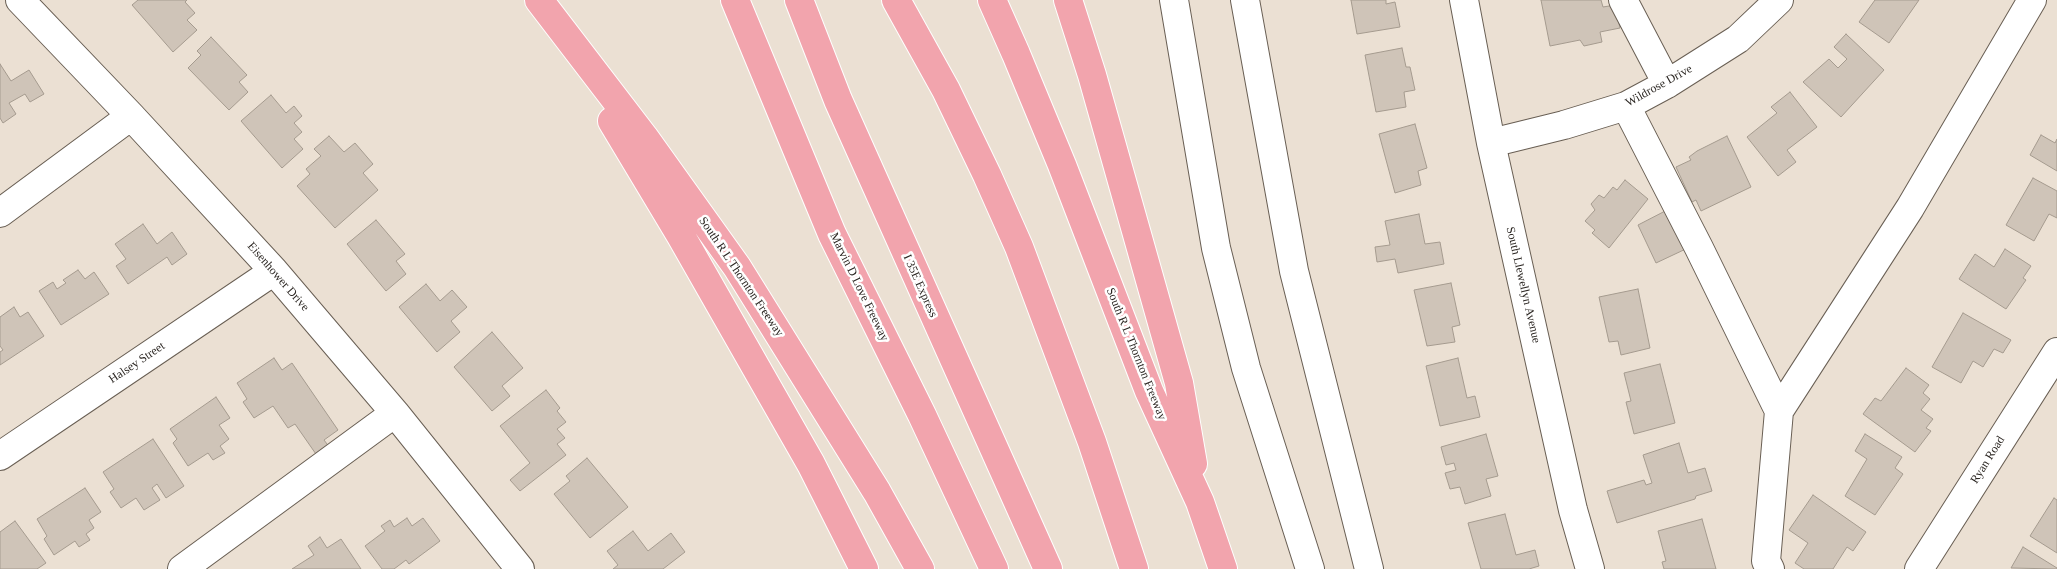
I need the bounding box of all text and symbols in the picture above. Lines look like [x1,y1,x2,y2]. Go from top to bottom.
street label: Wildrose Drive [1623,62,1695,110]
street label: South R L Thornton Freeway [696,214,786,340]
street label: South Llewellyn Avenue [1503,225,1543,345]
street label: Marvin D Love Freeway [826,230,892,344]
street label: Eisenhower Drive [244,239,312,315]
street label: I 35E Express [900,252,940,320]
street label: South R L Thornton Freeway [1103,286,1169,422]
street label: Halsey Street [106,339,168,387]
street label: Ryan Road [1968,434,2008,486]

